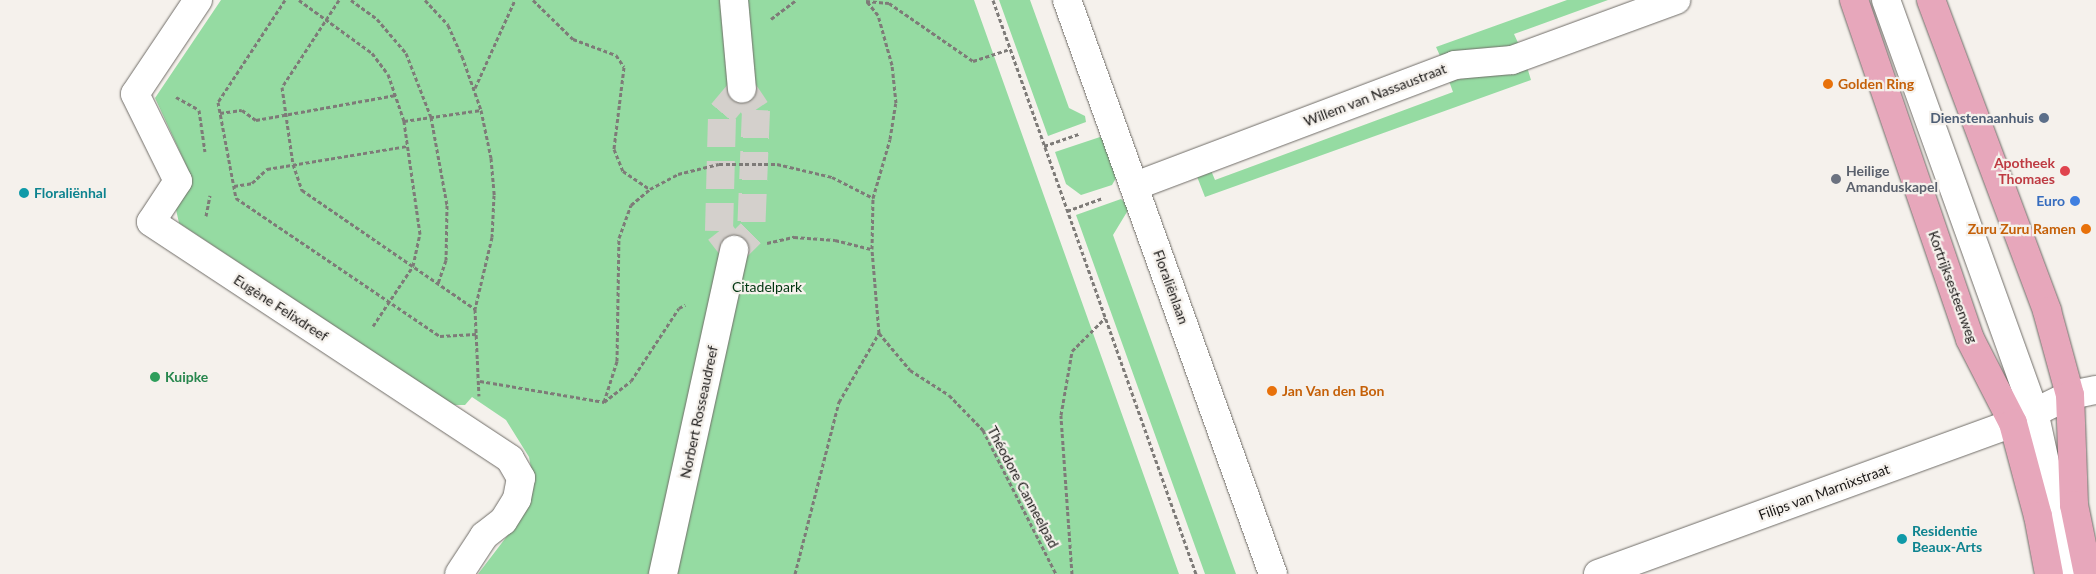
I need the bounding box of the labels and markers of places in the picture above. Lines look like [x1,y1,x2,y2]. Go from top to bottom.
place label: Golden Ring [1838,76,1914,92]
marker: Golden Ring [1822,78,1834,90]
place label: Dienstenaanhuis [1930,110,2034,126]
marker: Dienstenaanhuis [2038,112,2050,124]
place label: Apotheek Thomaes [1994,155,2055,188]
place label: Heilige Amanduskapel [1846,163,1938,196]
marker: Apotheek Thomaes [2059,165,2071,177]
marker: Heilige Amanduskapel [1830,173,1842,185]
place label: Floraliënhal [34,185,106,201]
marker: Floraliënhal [18,187,30,199]
place label: Euro [2036,193,2065,209]
marker: Euro [2069,195,2081,207]
place label: Zuru Zuru Ramen [1968,221,2076,237]
marker: Zuru Zuru Ramen [2080,223,2092,235]
place label: Kuipke [165,369,208,385]
marker: Kuipke [149,371,161,383]
place label: Jan Van den Bon [1282,383,1385,399]
marker: Jan Van den Bon [1266,385,1278,397]
place label: Residentie Beaux-Arts [1912,523,1982,556]
marker: Residentie Beaux-Arts [1896,533,1908,545]

